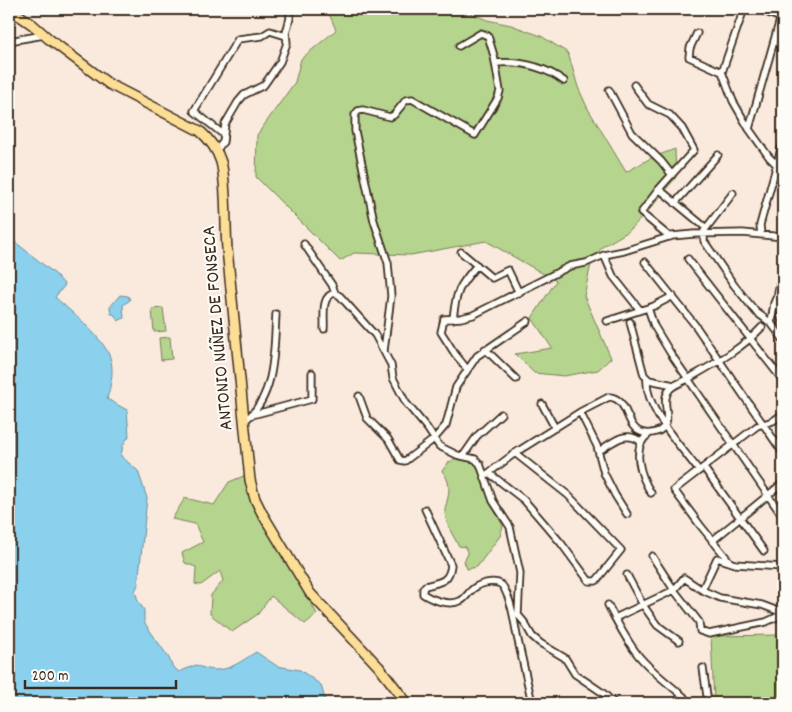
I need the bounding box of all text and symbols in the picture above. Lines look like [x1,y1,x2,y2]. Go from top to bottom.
street label: ANTONIO NÚÑEZ DE FONSECA [197,225,241,431]
scale bar [25,657,176,689]
text: 200 m [32,666,69,688]

